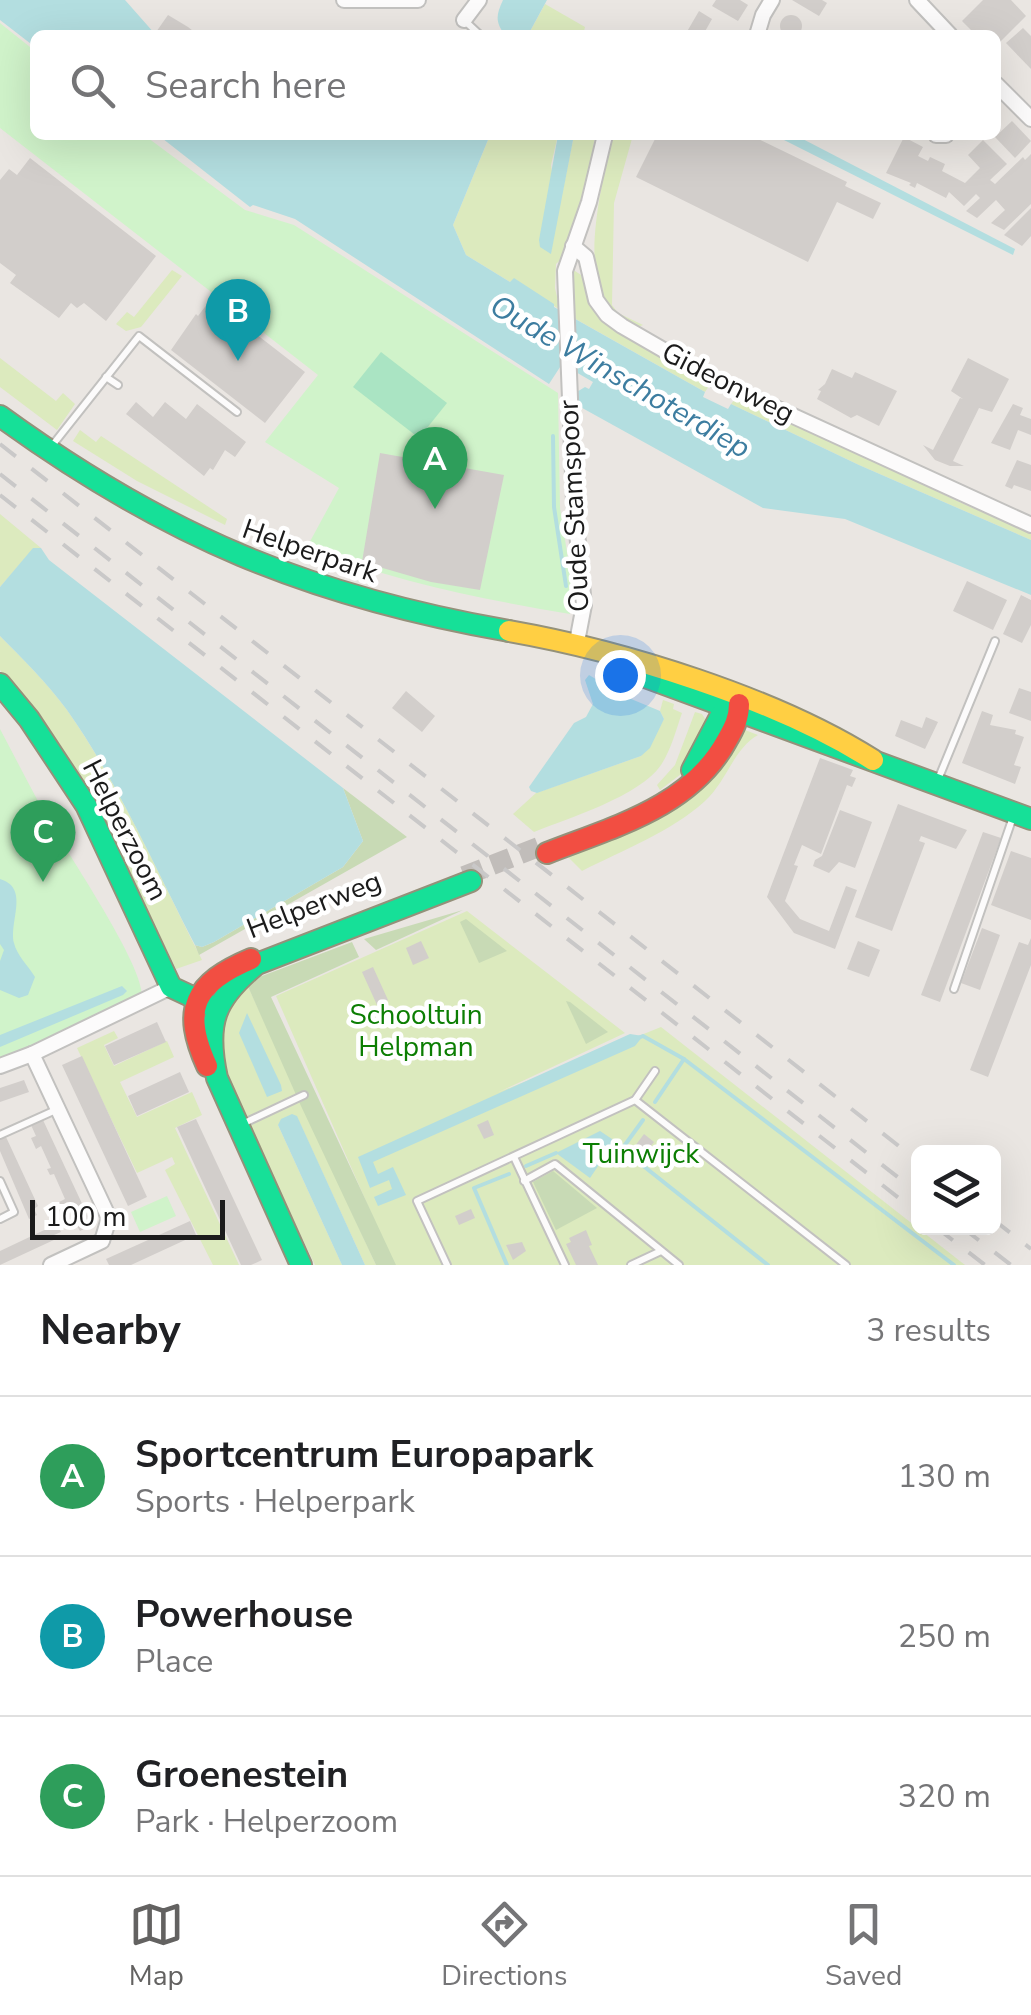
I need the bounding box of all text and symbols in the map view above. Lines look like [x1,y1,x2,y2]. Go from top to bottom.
search box [30,30,1001,140]
icon: search [65,58,120,113]
text: Search here [145,60,346,111]
pin: B [206,278,270,361]
water label: Oude Winschoterdiep [482,286,758,468]
street label: Gideonweg [655,333,801,433]
street label: Oude Stamspoor [549,399,599,613]
pin: A [402,426,468,509]
street label: Helperpark [237,510,384,592]
your location [595,650,646,701]
street label: Helperzoom [73,753,177,907]
pin: C [10,800,76,882]
street label: Helperweg [241,862,387,948]
park label: Schooltuin Helpman [349,996,483,1066]
park label: Tuinwijck [583,1135,700,1173]
map controls [911,1145,1001,1235]
button: layers [911,1145,1001,1235]
scale bar [30,1195,225,1240]
text: 100 m [45,1198,127,1236]
text: Nearby [40,1302,181,1359]
text: 3 results [866,1309,991,1352]
text: Sportcentrum Europapark [135,1429,593,1480]
text: A [61,1455,84,1498]
text: 130 m [898,1455,991,1498]
text: Sports · Helperpark [135,1480,415,1523]
text: Powerhouse [135,1589,353,1640]
text: B [61,1615,84,1658]
text: 250 m [898,1615,991,1658]
text: Place [135,1640,213,1683]
text: Groenestein [135,1749,348,1800]
text: C [62,1775,83,1818]
text: 320 m [898,1775,991,1818]
text: Park · Helperzoom [135,1800,398,1843]
tab: Map [129,1897,184,1995]
tab: Directions [441,1897,567,1995]
tab: Saved [825,1897,902,1995]

